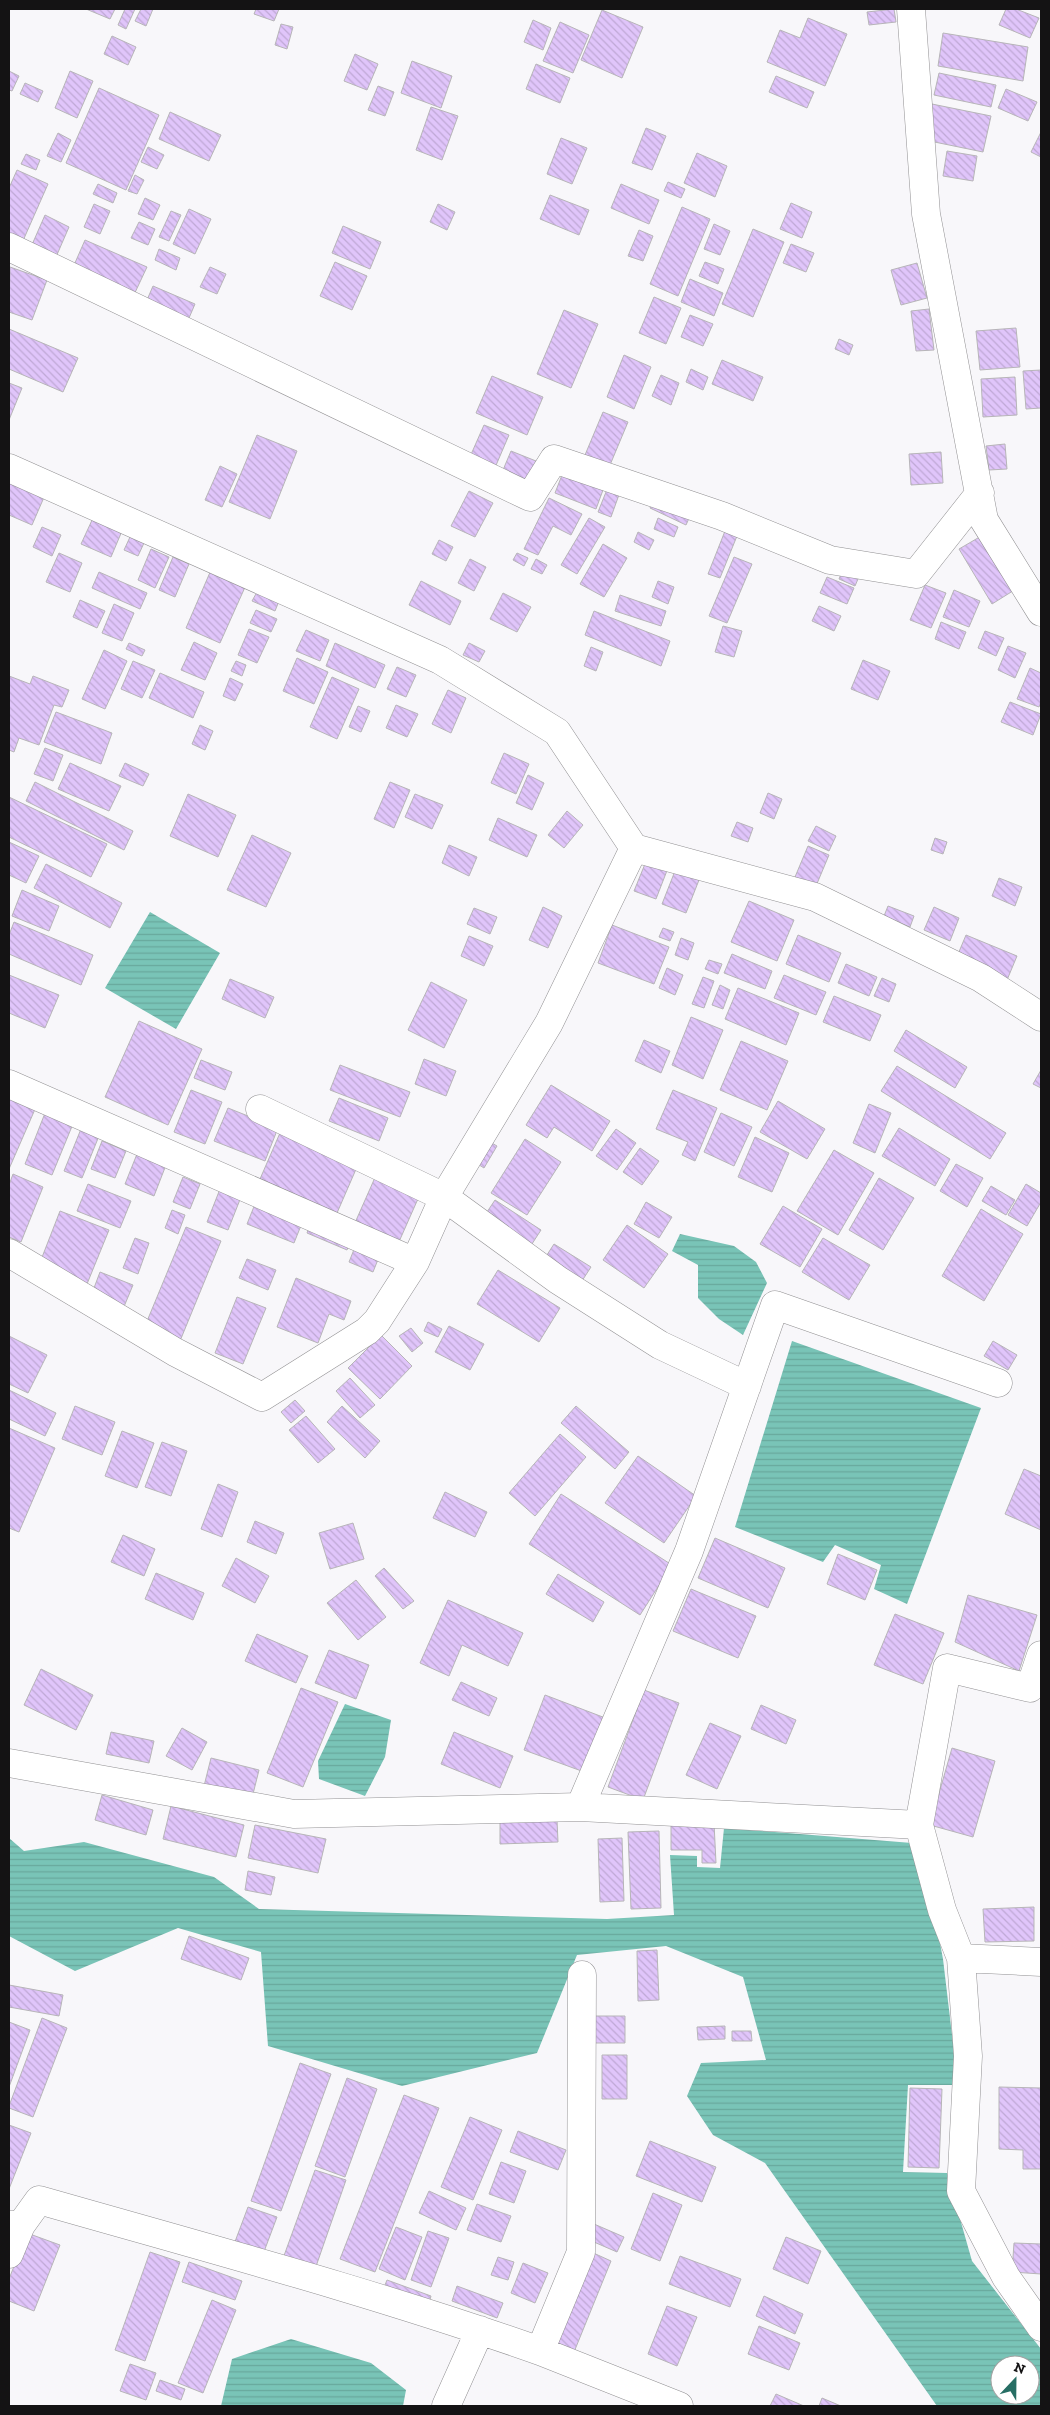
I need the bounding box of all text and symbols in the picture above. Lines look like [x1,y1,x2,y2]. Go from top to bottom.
north arrow [990,2355,1040,2405]
text: N [1012,2359,1028,2378]

